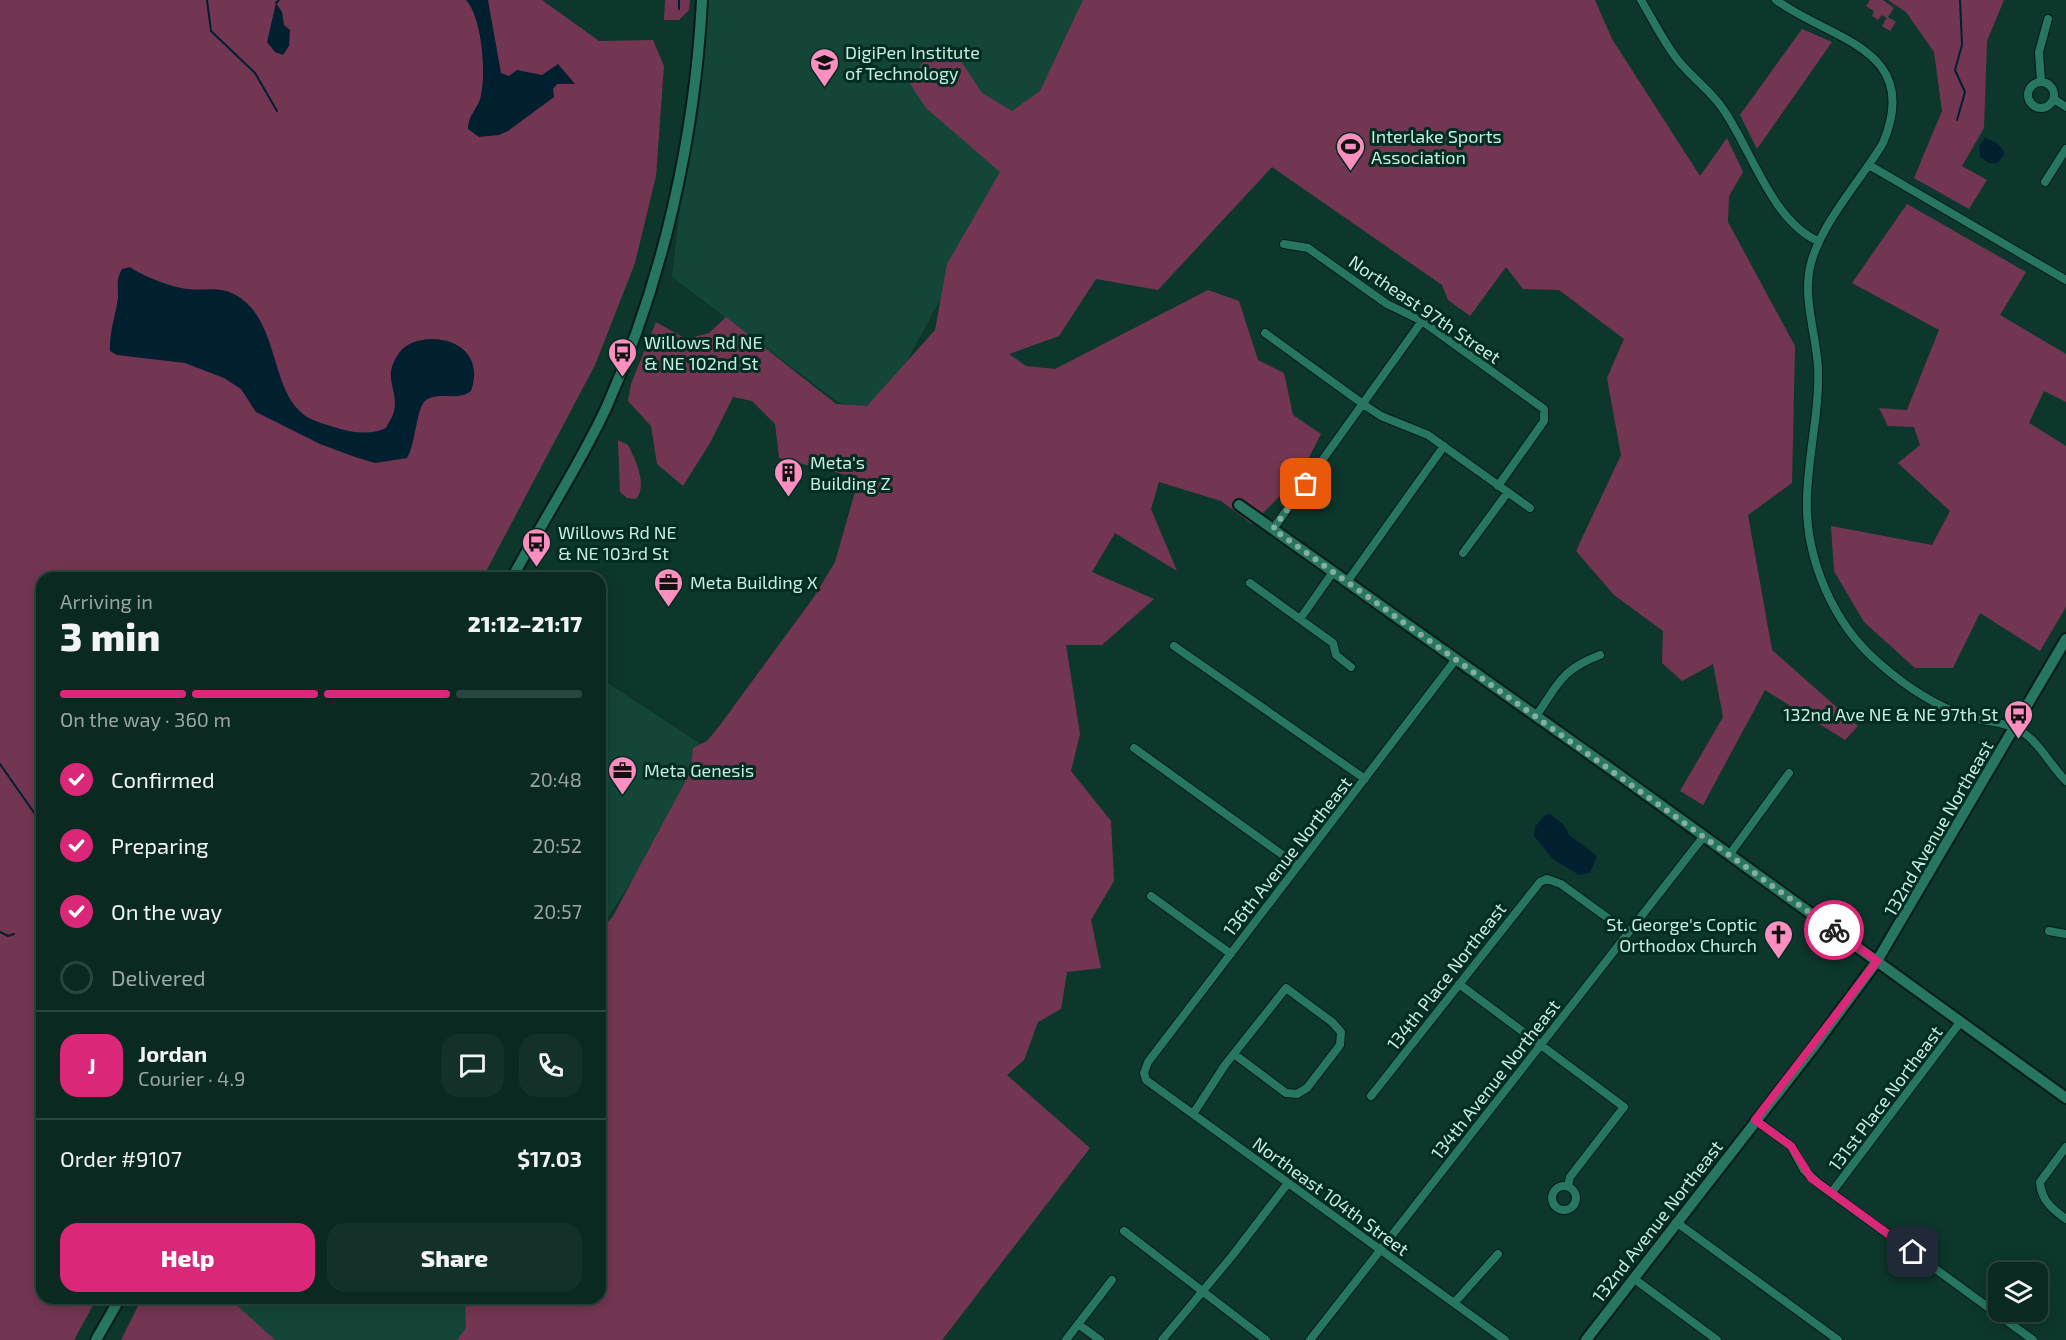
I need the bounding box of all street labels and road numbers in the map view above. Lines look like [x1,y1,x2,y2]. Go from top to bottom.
street label: Northeast 97th Street [1345,250,1505,368]
street label: 132nd Avenue Northeast [1879,736,1997,920]
street label: 136th Avenue Northeast [1218,772,1356,940]
street label: 134th Place Northeast [1382,898,1510,1054]
street label: 134th Avenue Northeast [1426,995,1564,1163]
street label: 131st Place Northeast [1823,1021,1947,1175]
street label: Northeast 104th Street [1249,1132,1413,1260]
street label: 132nd Avenue Northeast [1587,1136,1727,1306]

